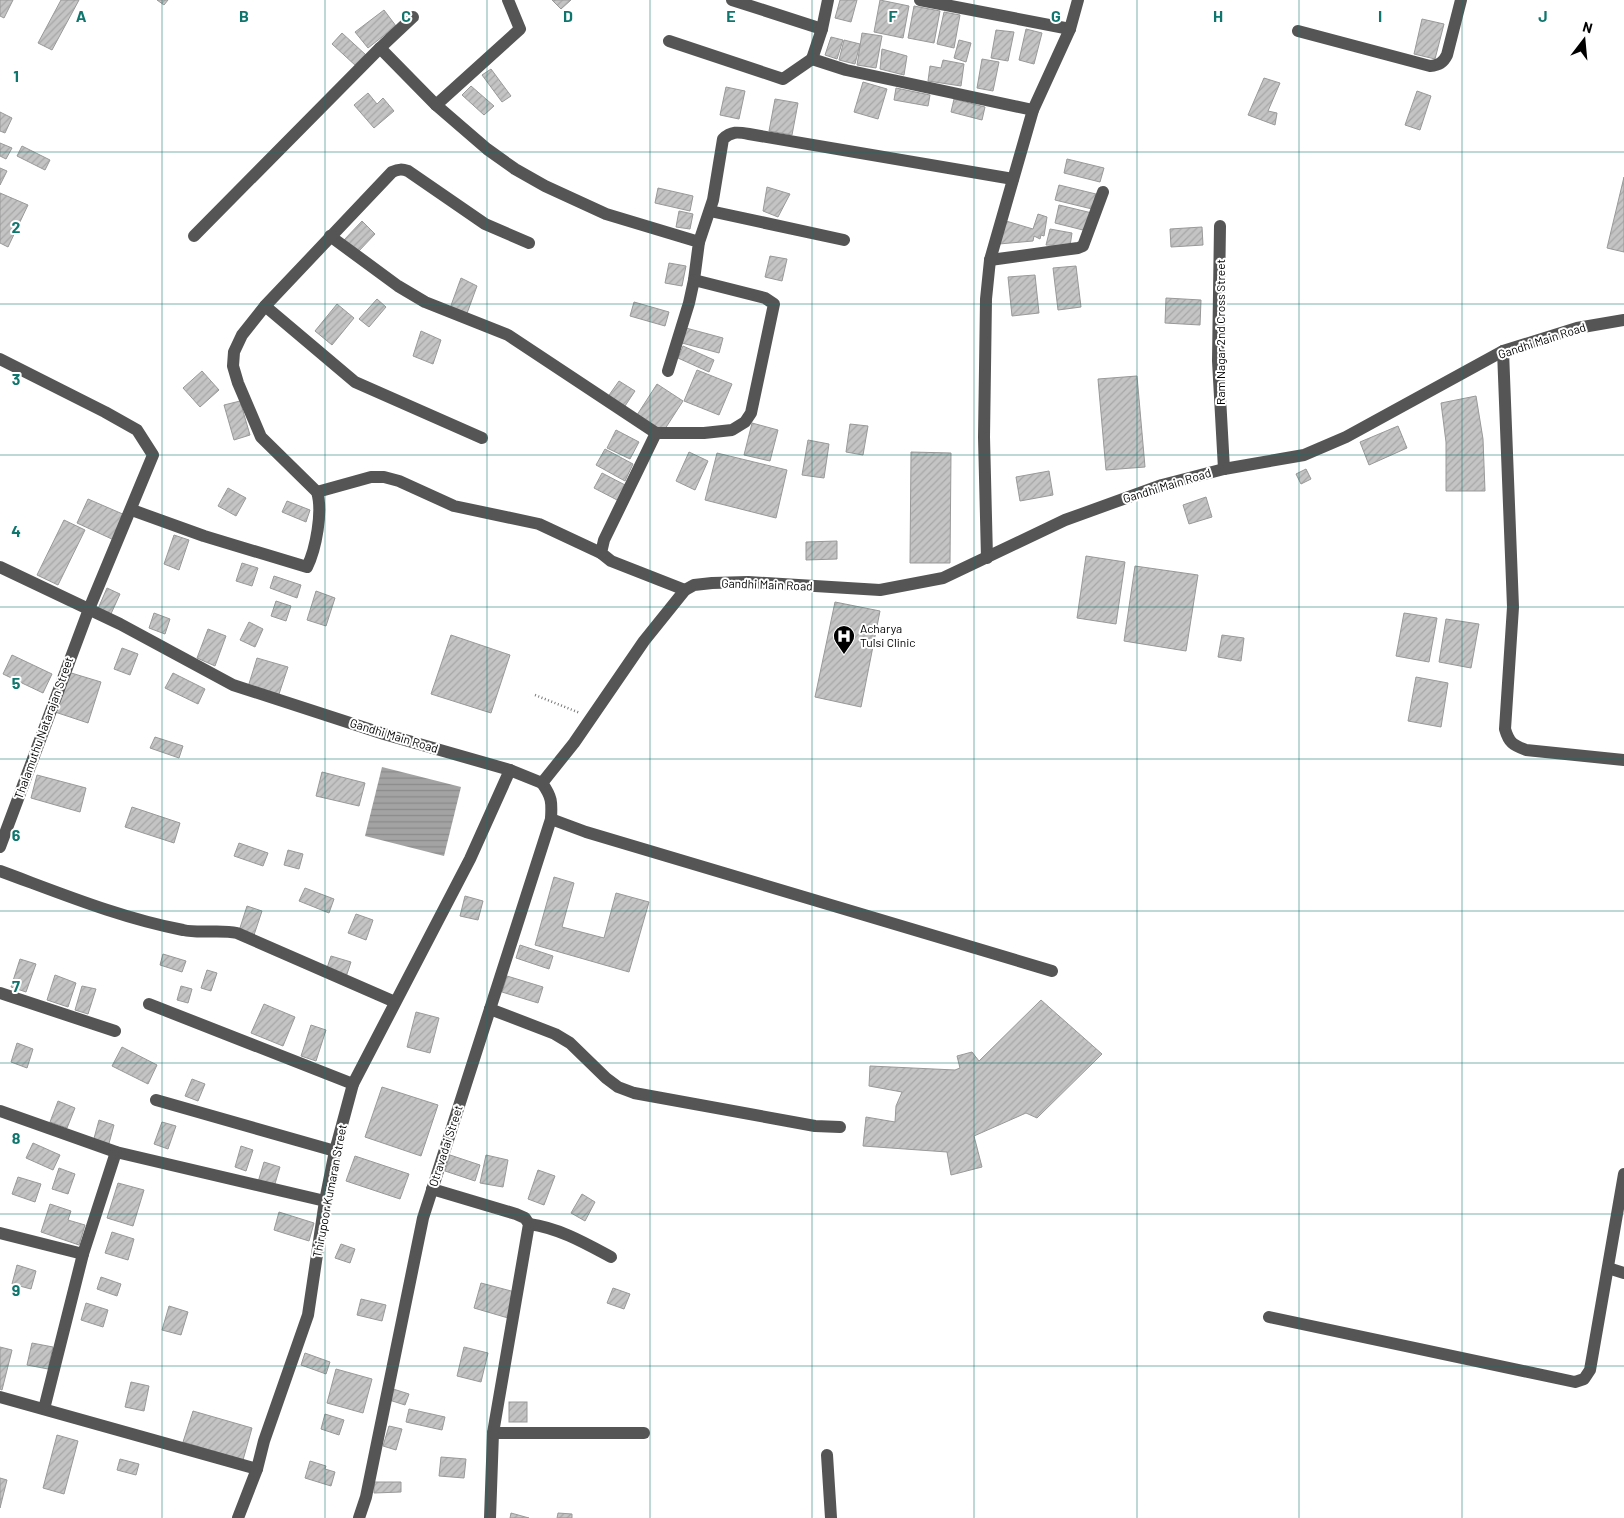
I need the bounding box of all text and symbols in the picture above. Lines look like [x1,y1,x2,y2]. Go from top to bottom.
text: A [76,6,87,25]
text: B [239,6,249,25]
text: C [401,6,411,25]
text: D [563,6,573,25]
text: E [726,6,736,25]
text: F [889,6,898,25]
text: G [1051,6,1061,25]
text: H [1213,6,1223,25]
text: I [1378,6,1382,25]
text: J [1538,6,1548,25]
north arrow [1559,15,1609,65]
text: N [1581,18,1595,36]
text: 1 [13,66,19,85]
text: 2 [12,217,21,236]
street label: Ram Nagar 2nd Cross Street [1213,259,1227,405]
street label: Gandhi Main Road [1496,319,1587,361]
text: 3 [12,369,20,388]
street label: Gandhi Main Road [1121,465,1212,505]
text: 4 [11,521,21,540]
street label: Gandhi Main Road [721,575,813,593]
place label: Acharya Tulsi Clinic [860,621,916,649]
hospital icon: Acharya Tulsi Clinic [832,624,856,655]
street label: Thalamuthu Natarajan Street [11,655,75,801]
text: 5 [12,673,21,692]
street label: Gandhi Main Road [349,715,440,755]
text: 6 [12,825,21,844]
text: 7 [12,976,20,995]
street label: Otravadai Street [425,1103,465,1188]
street label: Thirupoor Kumaran Street [309,1123,349,1259]
text: 8 [12,1128,21,1147]
text: 9 [12,1280,20,1299]

